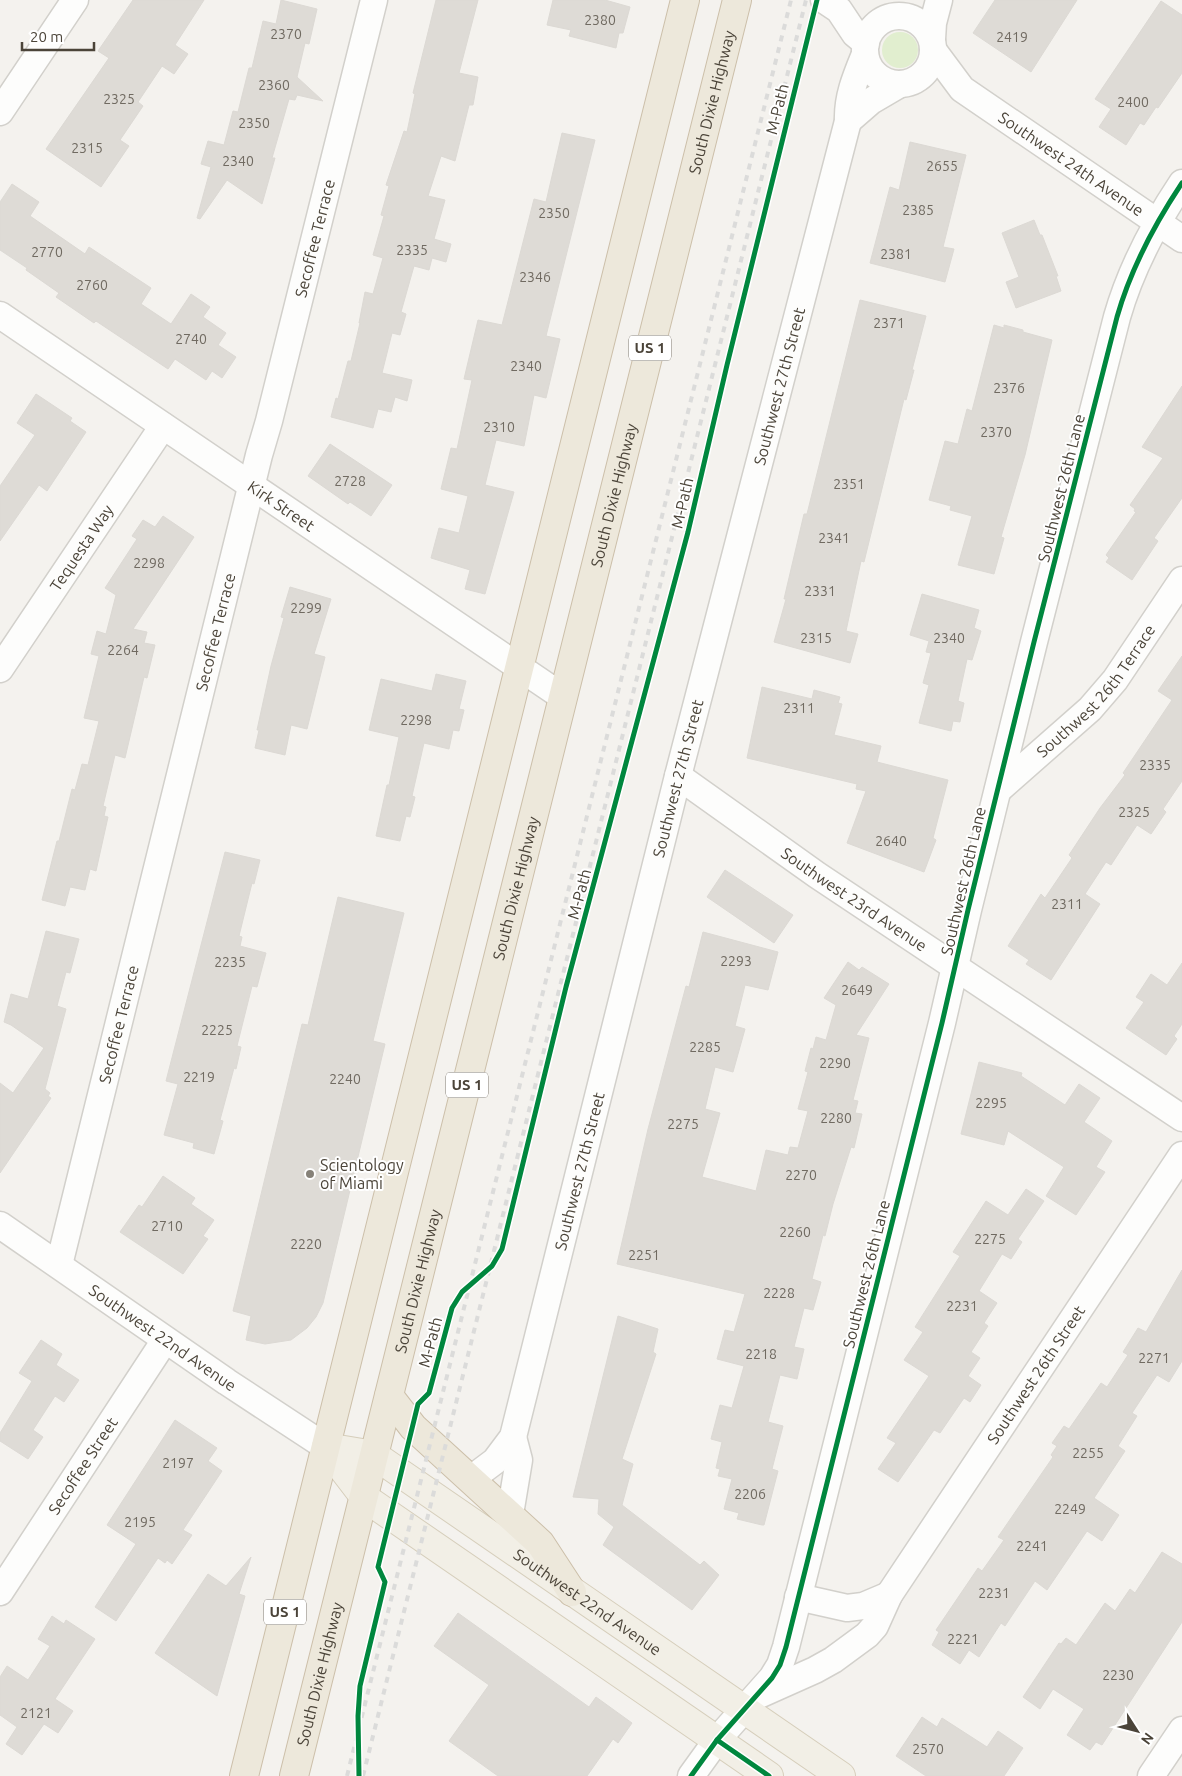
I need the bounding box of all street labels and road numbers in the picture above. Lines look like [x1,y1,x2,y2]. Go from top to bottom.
street label: South Dixie Highway [685,28,738,176]
street label: M-Path [762,82,792,136]
street label: Southwest 24th Avenue [995,108,1147,219]
street label: Secoffee Terrace [291,177,338,299]
street label: Southwest 27th Street [750,305,808,467]
road number: US 1 [629,336,671,360]
street label: Southwest 26th Lane [1034,412,1088,564]
street label: South Dixie Highway [587,421,640,569]
street label: M-Path [667,476,697,530]
street label: Kirk Street [245,477,319,535]
street label: Tequesta Way [46,501,117,594]
street label: Secoffee Terrace [192,571,239,693]
street label: Southwest 26th Terrace [1033,621,1159,761]
street label: Southwest 27th Street [649,697,707,859]
street label: Southwest 26th Lane [937,805,989,957]
street label: South Dixie Highway [489,814,542,962]
street label: Southwest 23rd Avenue [778,844,930,955]
street label: M-Path [564,867,594,921]
street label: Secoffee Terrace [95,963,142,1085]
road number: US 1 [446,1072,488,1098]
street label: Southwest 27th Street [551,1090,608,1252]
street label: Southwest 26th Lane [839,1198,893,1350]
street label: South Dixie Highway [391,1207,444,1355]
street label: Southwest 22nd Avenue [86,1281,240,1395]
street label: Southwest 26th Street [983,1301,1089,1447]
street label: M-Path [415,1315,445,1369]
street label: Secoffee Street [44,1413,121,1518]
street label: Southwest 22nd Avenue [511,1545,665,1659]
road number: US 1 [264,1600,306,1624]
street label: South Dixie Highway [293,1600,346,1748]

